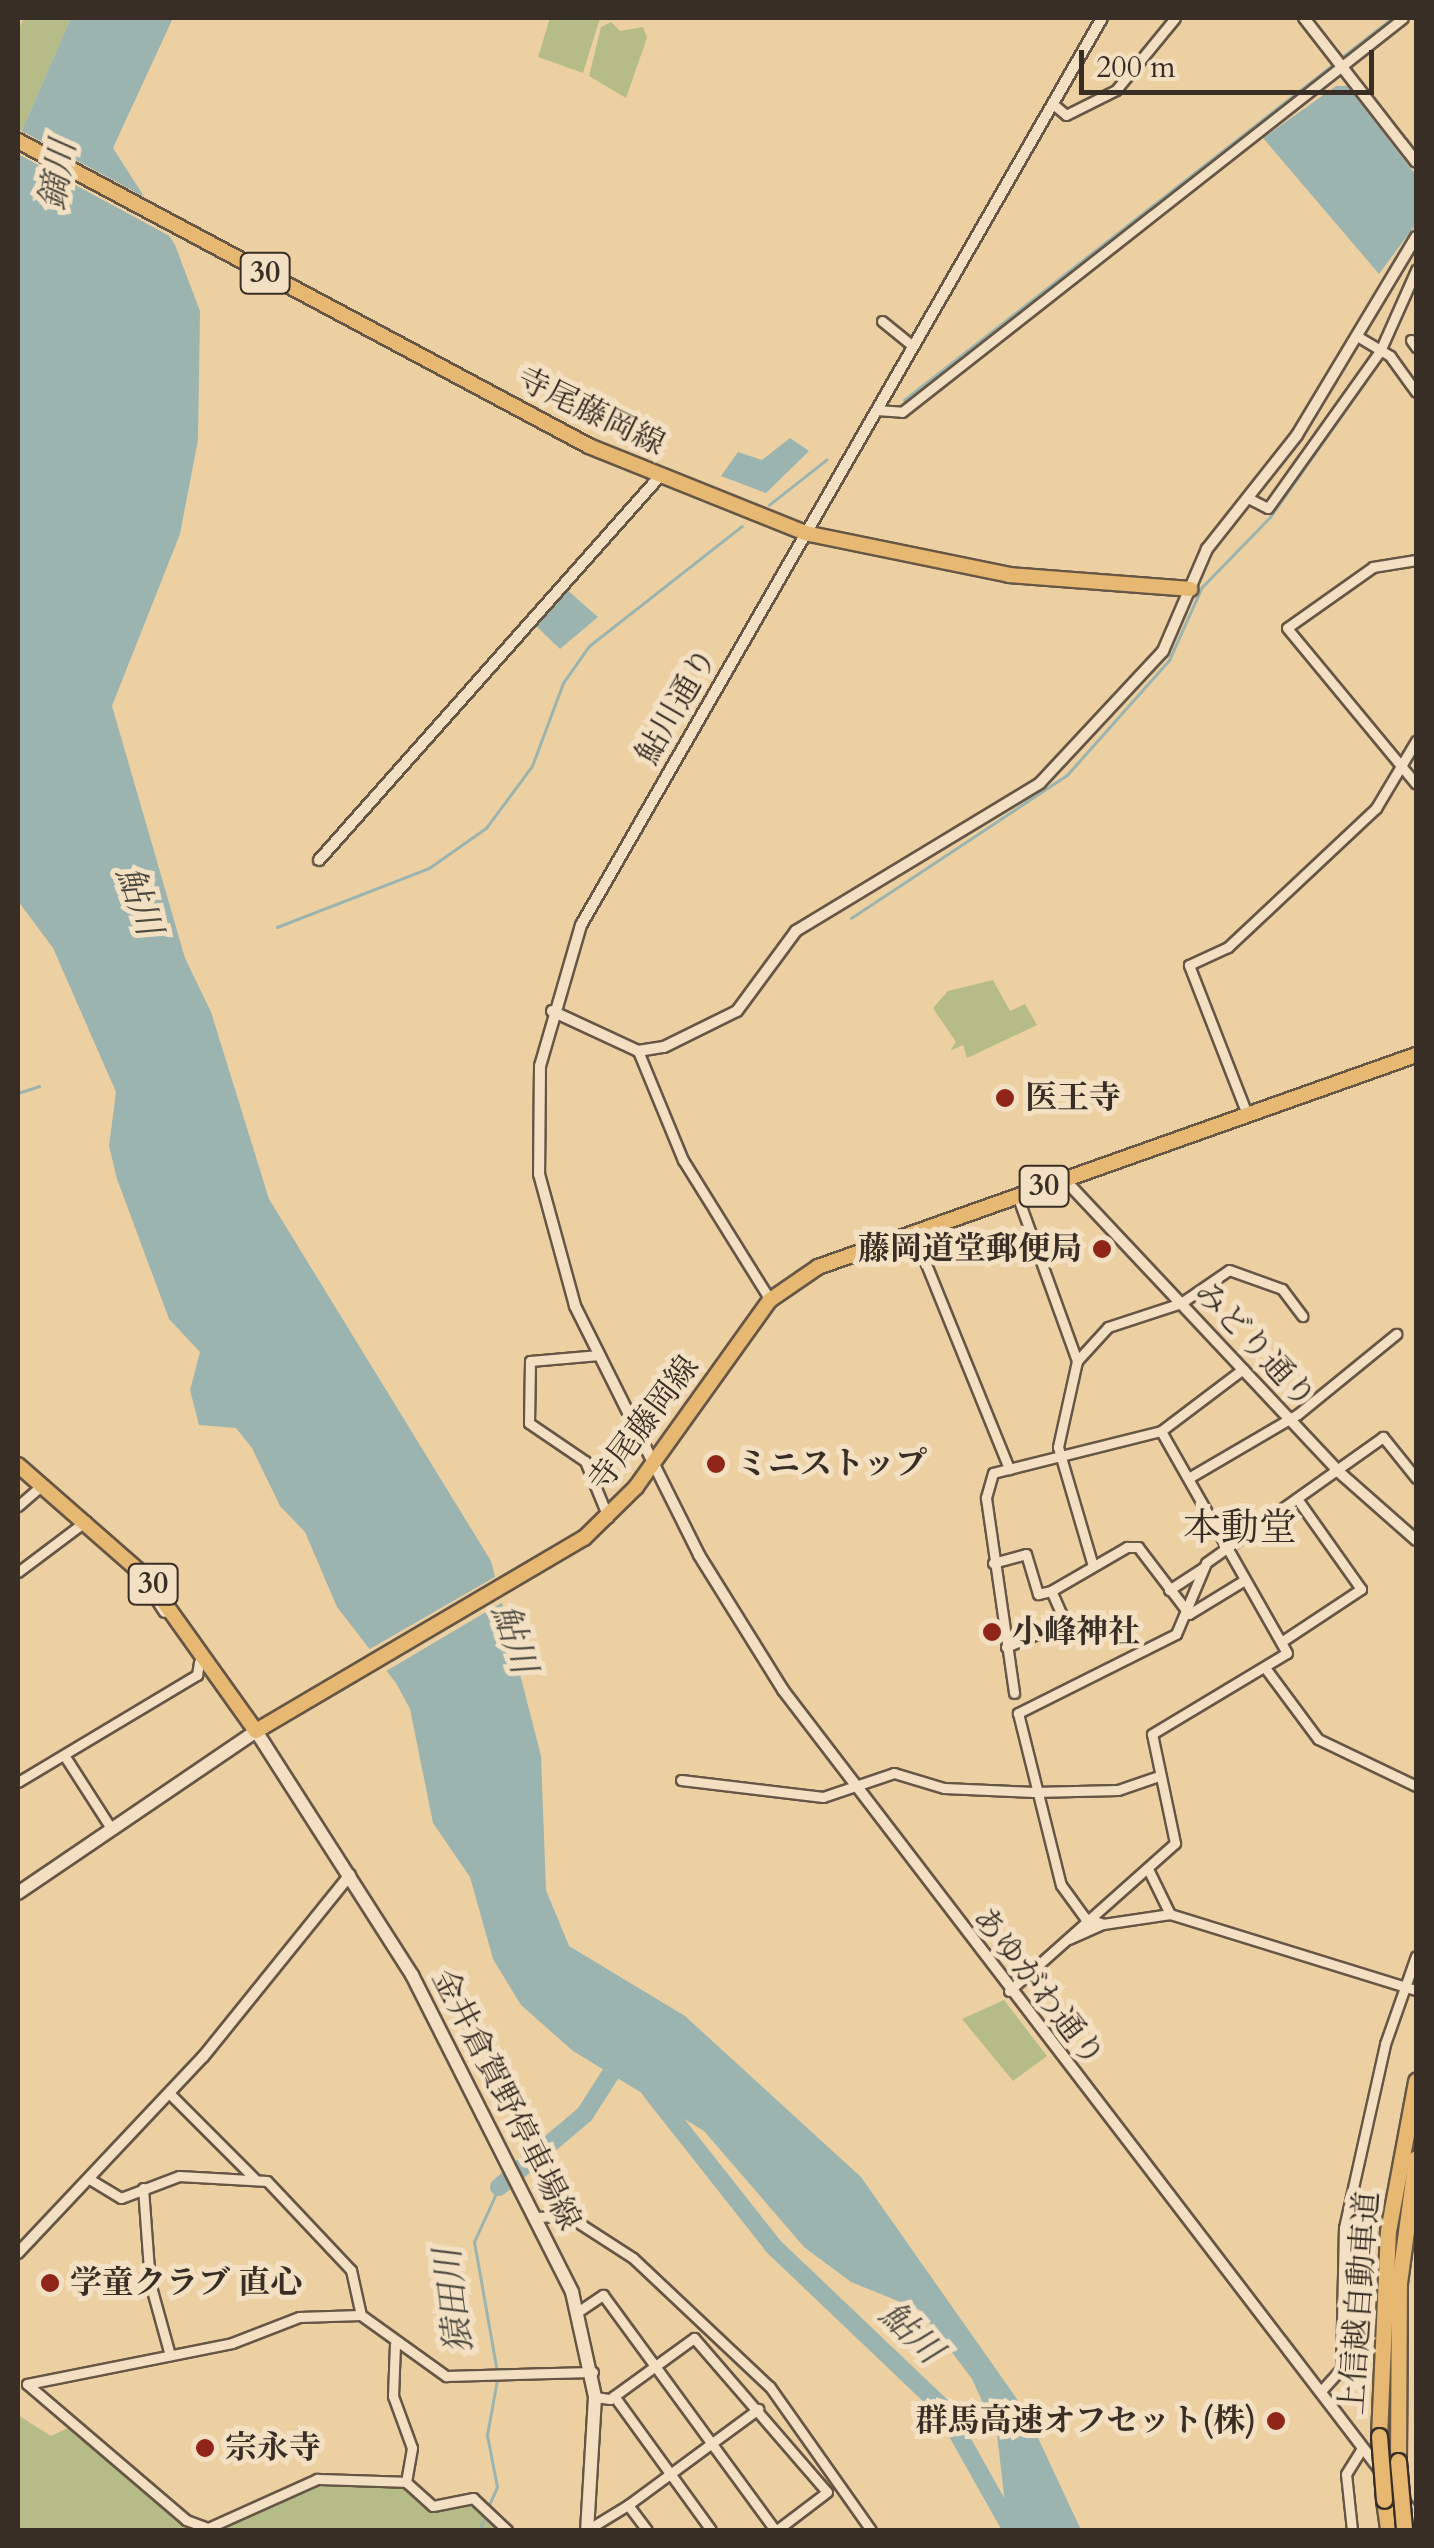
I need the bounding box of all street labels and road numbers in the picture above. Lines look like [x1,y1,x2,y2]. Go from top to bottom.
road number: 30 [238,248,292,298]
street label: 寺尾藤岡線 [511,360,671,464]
street label: 鮎川通り [628,641,726,771]
road number: 30 [1016,1161,1072,1211]
street label: みどり通り [1186,1273,1324,1417]
street label: 寺尾藤岡線 [581,1349,707,1499]
road number: 30 [126,1559,180,1609]
street label: あゆがわ通り [964,1900,1112,2074]
street label: 金井倉賀野停車場線 [424,1963,588,2237]
street label: 上信越自動車道 [1333,2190,1387,2416]

